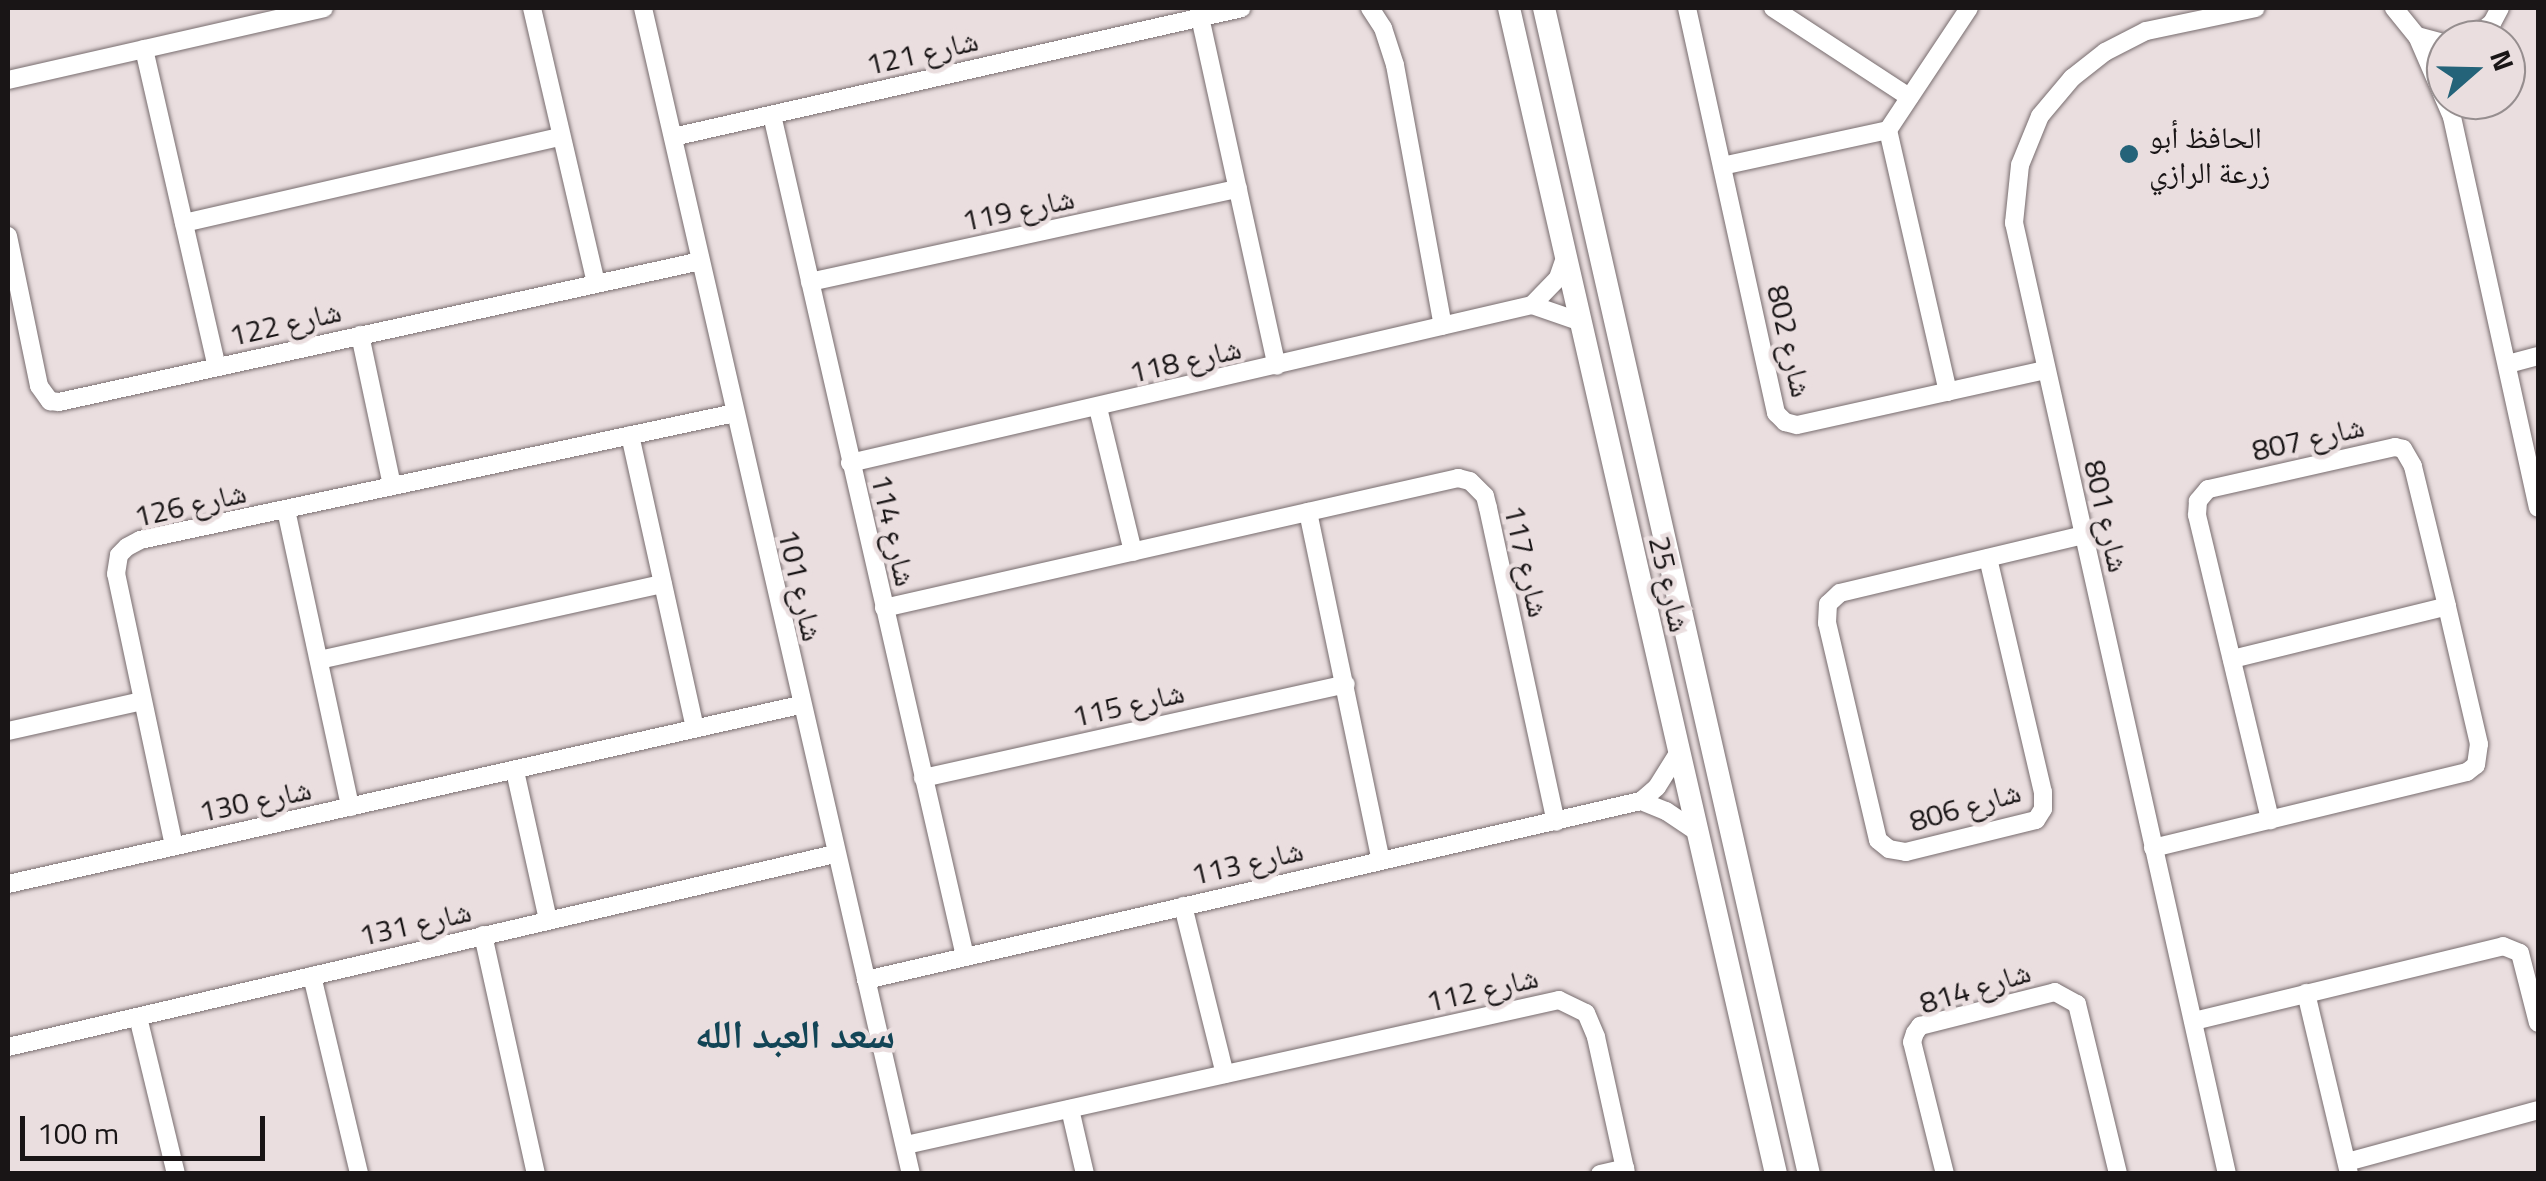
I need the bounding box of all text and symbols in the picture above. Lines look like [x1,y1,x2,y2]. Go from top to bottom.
north arrow [2426,20,2526,120]
street label: شارع 121 [862,22,982,82]
text: N [2479,44,2526,77]
place label: الحافظ أبو زرعة الرازي [2149,119,2270,190]
marker: الحافظ أبو زرعة الرازي [2118,143,2140,165]
street label: شارع 119 [958,180,1078,238]
street label: شارع 802 [1760,281,1820,401]
street label: شارع 122 [225,293,345,353]
street label: شارع 118 [1125,330,1245,390]
street label: شارع 807 [2248,408,2368,468]
street label: شارع 801 [2077,456,2137,576]
street label: شارع 114 [864,470,924,590]
street label: شارع 126 [130,474,250,534]
street label: شارع 117 [1497,501,1557,621]
street label: شارع 101 [771,525,831,645]
street label: شارع 25 [1642,533,1698,635]
street label: شارع 115 [1068,674,1188,734]
street label: شارع 130 [195,771,315,829]
street label: شارع 806 [1905,773,2025,839]
street label: شارع 113 [1187,832,1307,892]
street label: شارع 131 [355,893,475,953]
street label: شارع 814 [1915,953,2035,1021]
street label: شارع 112 [1422,959,1542,1019]
district label: سعد العبد الله [695,1010,895,1058]
scale bar [25,1096,270,1158]
text: 100 m [37,1110,119,1156]

